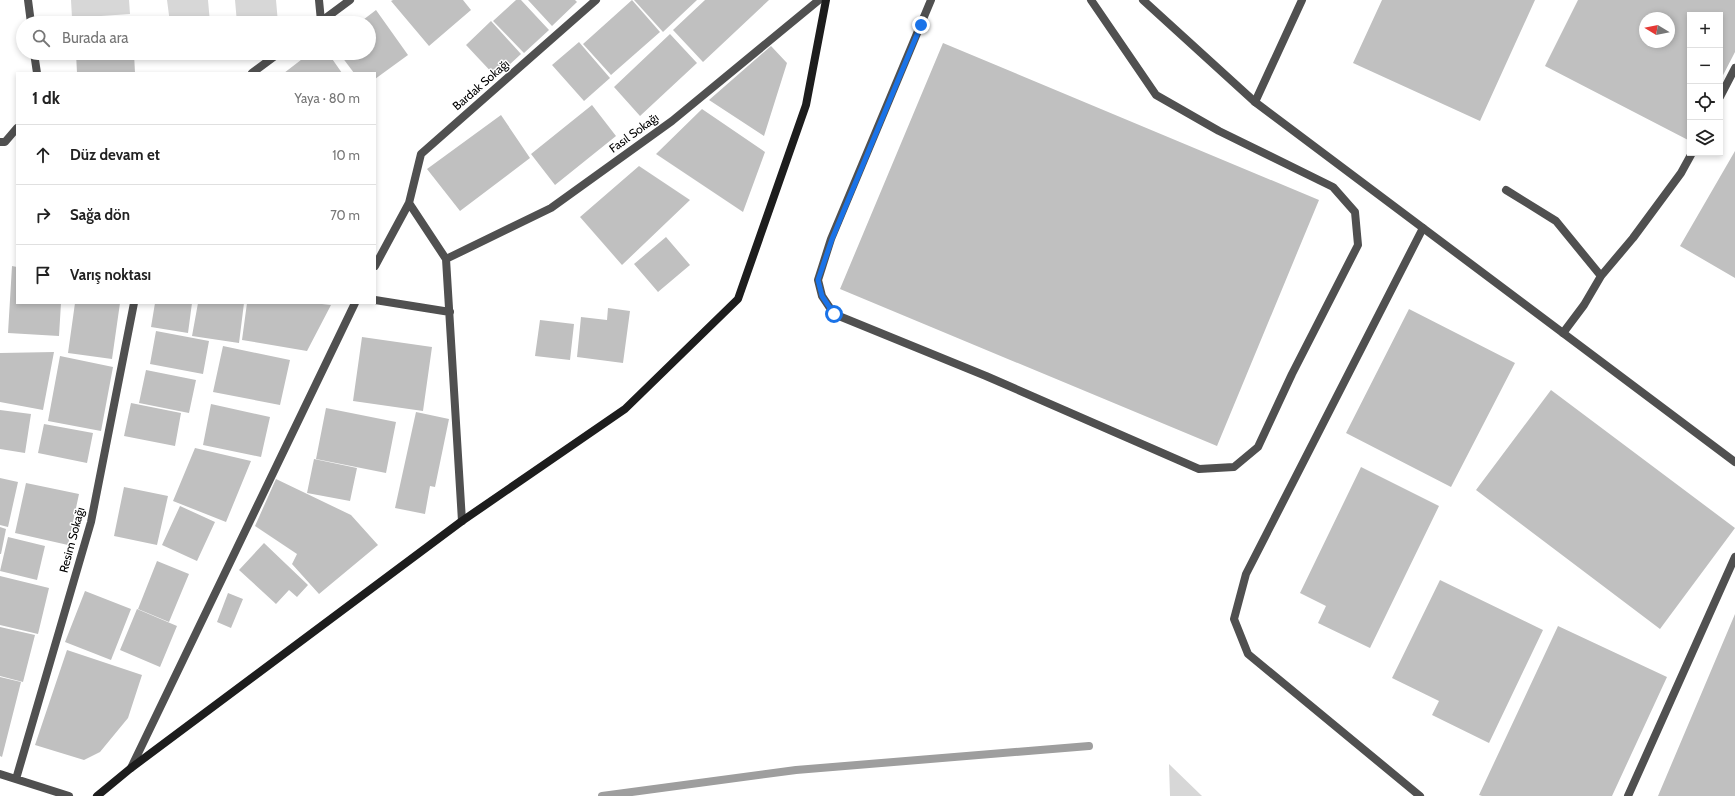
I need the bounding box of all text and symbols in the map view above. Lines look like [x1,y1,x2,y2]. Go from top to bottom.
north arrow [1639,12,1675,48]
map controls [1687,12,1723,156]
button: + [1687,12,1723,48]
search box [16,16,376,60]
route end [912,16,930,34]
icon: search [30,27,52,49]
text: Burada ara [62,29,129,47]
button: − [1687,48,1723,84]
street label: Bardak Sokağı [449,56,512,113]
button: locate [1687,84,1723,120]
text: 1 dk [32,88,60,108]
text: Yaya · 80 m [295,90,360,106]
street label: Fasıl Sokağı [606,110,661,156]
button: layers [1687,120,1723,156]
icon: ahead [32,144,54,166]
text: Düz devam et [70,146,160,164]
text: 10 m [332,147,360,163]
icon: right [32,204,54,226]
text: Sağa dön [70,206,130,224]
text: 70 m [330,207,360,223]
icon: arrive [32,264,54,286]
text: Varış noktası [70,266,151,284]
route start [825,305,843,323]
street label: Resim Sokağı [56,506,87,574]

